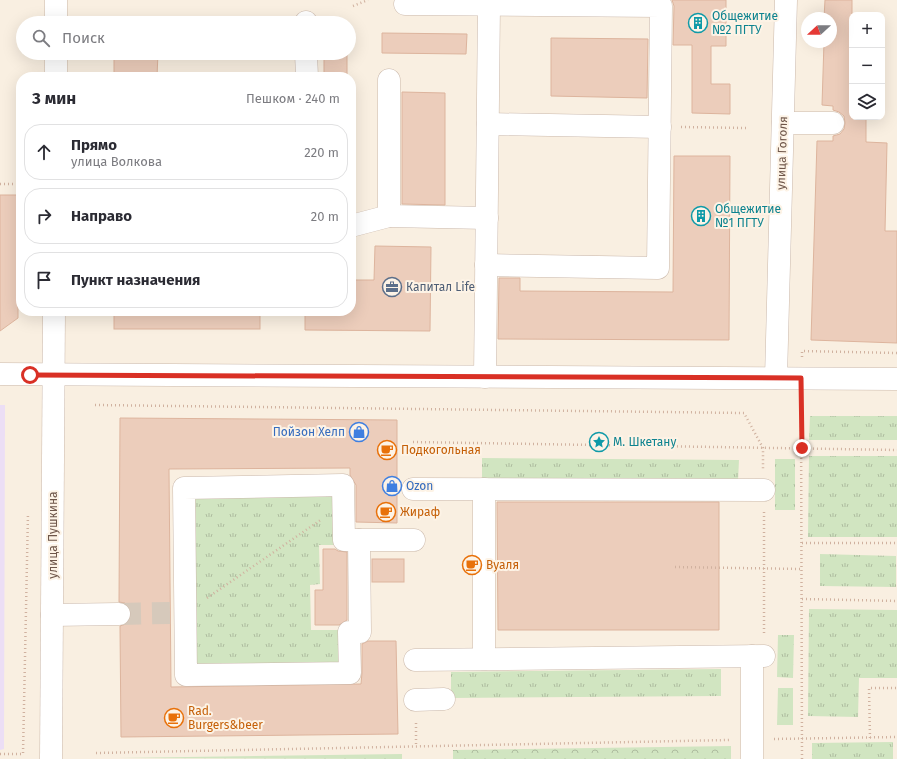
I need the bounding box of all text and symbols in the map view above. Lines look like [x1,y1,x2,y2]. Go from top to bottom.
place label: Общежитие №2 ПГТУ [712,9,778,37]
building icon: Общежитие №2 ПГТУ [687,12,709,34]
north arrow [801,12,837,48]
map controls [849,12,885,120]
button: + [849,12,885,48]
search box [16,16,356,60]
icon: search [30,27,52,49]
text: Поиск [62,29,105,47]
button: − [849,48,885,84]
button: layers [849,84,885,120]
text: 3 мин [32,88,76,109]
text: Пешком · 240 m [246,91,340,106]
street label: улица Гоголя [774,116,790,190]
text: Прямо [71,136,117,154]
icon: ahead [33,141,55,163]
text: 220 m [304,145,339,160]
text: улица Волкова [71,154,162,169]
place label: Общежитие №1 ПГТУ [715,202,781,230]
icon: right [33,205,55,227]
building icon: Общежитие №1 ПГТУ [690,205,712,227]
text: Направо [71,207,132,225]
text: 20 m [311,209,339,224]
icon: arrive [33,269,55,291]
text: Пункт назначения [71,271,200,289]
office icon: Капитал Life [381,276,403,298]
place label: Капитал Life [406,280,475,294]
route start [21,366,39,384]
shop icon: Пойзон Хелп [348,421,370,443]
place label: Пойзон Хелп [273,425,345,439]
place icon: М. Шкетану [588,431,610,453]
place label: М. Шкетану [613,435,676,449]
cafe icon: Подкогольная [376,439,398,461]
route end [793,439,811,457]
place label: Подкогольная [401,443,481,457]
shop icon: Ozon [381,475,403,497]
place label: Ozon [406,479,433,493]
street label: улица Пушкина [46,491,60,579]
cafe icon: Жираф [375,501,397,523]
place label: Жираф [400,505,441,519]
cafe icon: Вуаля [461,554,483,576]
place label: Вуаля [486,558,519,572]
place label: Rad. Burgers&beer [188,704,263,732]
cafe icon: Rad. Burgers&beer [163,707,185,729]

